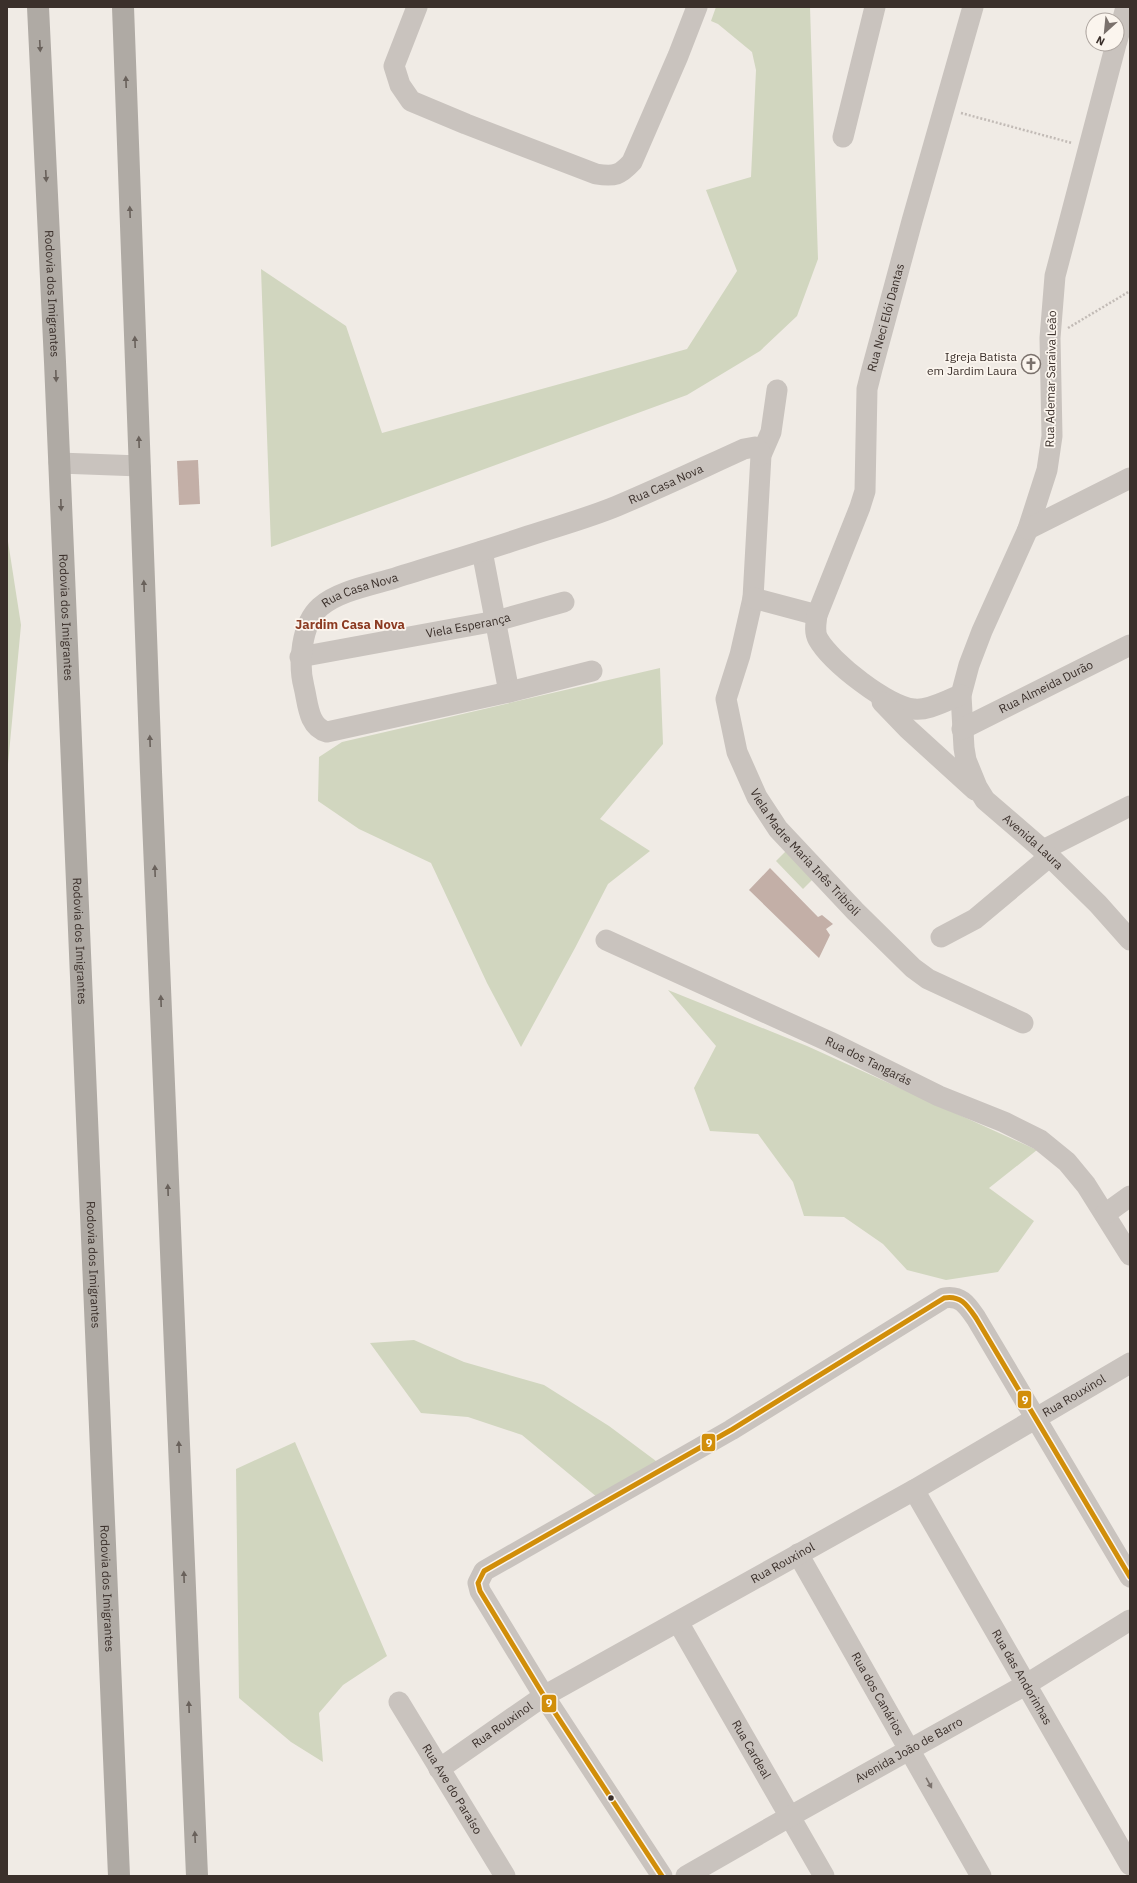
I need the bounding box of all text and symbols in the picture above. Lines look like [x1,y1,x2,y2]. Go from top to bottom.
north arrow [1085,12,1125,52]
text: N [1094,33,1107,49]
one-way arrow [36,40,43,52]
one-way arrow [122,76,129,88]
one-way arrow [43,170,49,183]
one-way arrow [127,206,134,218]
street label: Rodovia dos Imigrantes [42,230,63,358]
street label: Rua Neci Elói Dantas [864,262,907,373]
street label: Rua Ademar Saraiva Leão [1042,310,1059,448]
one-way arrow [132,336,139,348]
place label: Igreja Batista em Jardim Laura [927,349,1018,378]
church icon: Igreja Batista em Jardim Laura [1020,353,1042,375]
one-way arrow [52,370,59,382]
one-way arrow [136,435,142,448]
street label: Rua Casa Nova [626,461,706,507]
one-way arrow [58,499,64,512]
street label: Rodovia dos Imigrantes [56,553,76,681]
street label: Rua Casa Nova [318,569,400,610]
one-way arrow [141,580,148,592]
street label: Viela Esperança [424,609,513,641]
district label: Jardim Casa Nova [295,616,405,633]
street label: Rua Almeida Durão [996,657,1096,716]
one-way arrow [147,735,154,747]
street label: Viela Madre Maria Inês Tribioli [747,786,863,919]
street label: Avenida Laura [1000,811,1067,873]
one-way arrow [152,865,159,877]
street label: Rodovia dos Imigrantes [70,877,90,1005]
one-way arrow [157,995,164,1007]
street label: Rua dos Tangarás [823,1033,915,1088]
one-way arrow [165,1184,172,1196]
street label: Rodovia dos Imigrantes [83,1201,104,1329]
street label: Rua Rouxinol [1039,1371,1108,1420]
line badge: 9 [1017,1390,1032,1409]
text: 9 [1022,1393,1029,1407]
line badge: 9 [701,1433,716,1452]
text: 9 [706,1436,713,1450]
one-way arrow [175,1441,182,1453]
street label: Rodovia dos Imigrantes [97,1525,118,1653]
street label: Rua Rouxinol [748,1539,817,1586]
one-way arrow [181,1570,187,1583]
street label: Rua das Andorinhas [989,1627,1056,1727]
street label: Rua dos Canários [848,1649,908,1738]
line badge: 9 [541,1694,557,1713]
text: 9 [546,1696,553,1710]
street label: Rua Rouxinol [469,1698,535,1751]
one-way arrow [186,1700,192,1713]
street label: Avenida João de Barro [852,1713,965,1786]
street label: Rua Cardeal [729,1717,774,1781]
street label: Rua Ave do Paraíso [419,1741,486,1837]
one-way arrow [926,1777,932,1789]
unlabelled marker [606,1793,616,1803]
one-way arrow [192,1830,198,1843]

